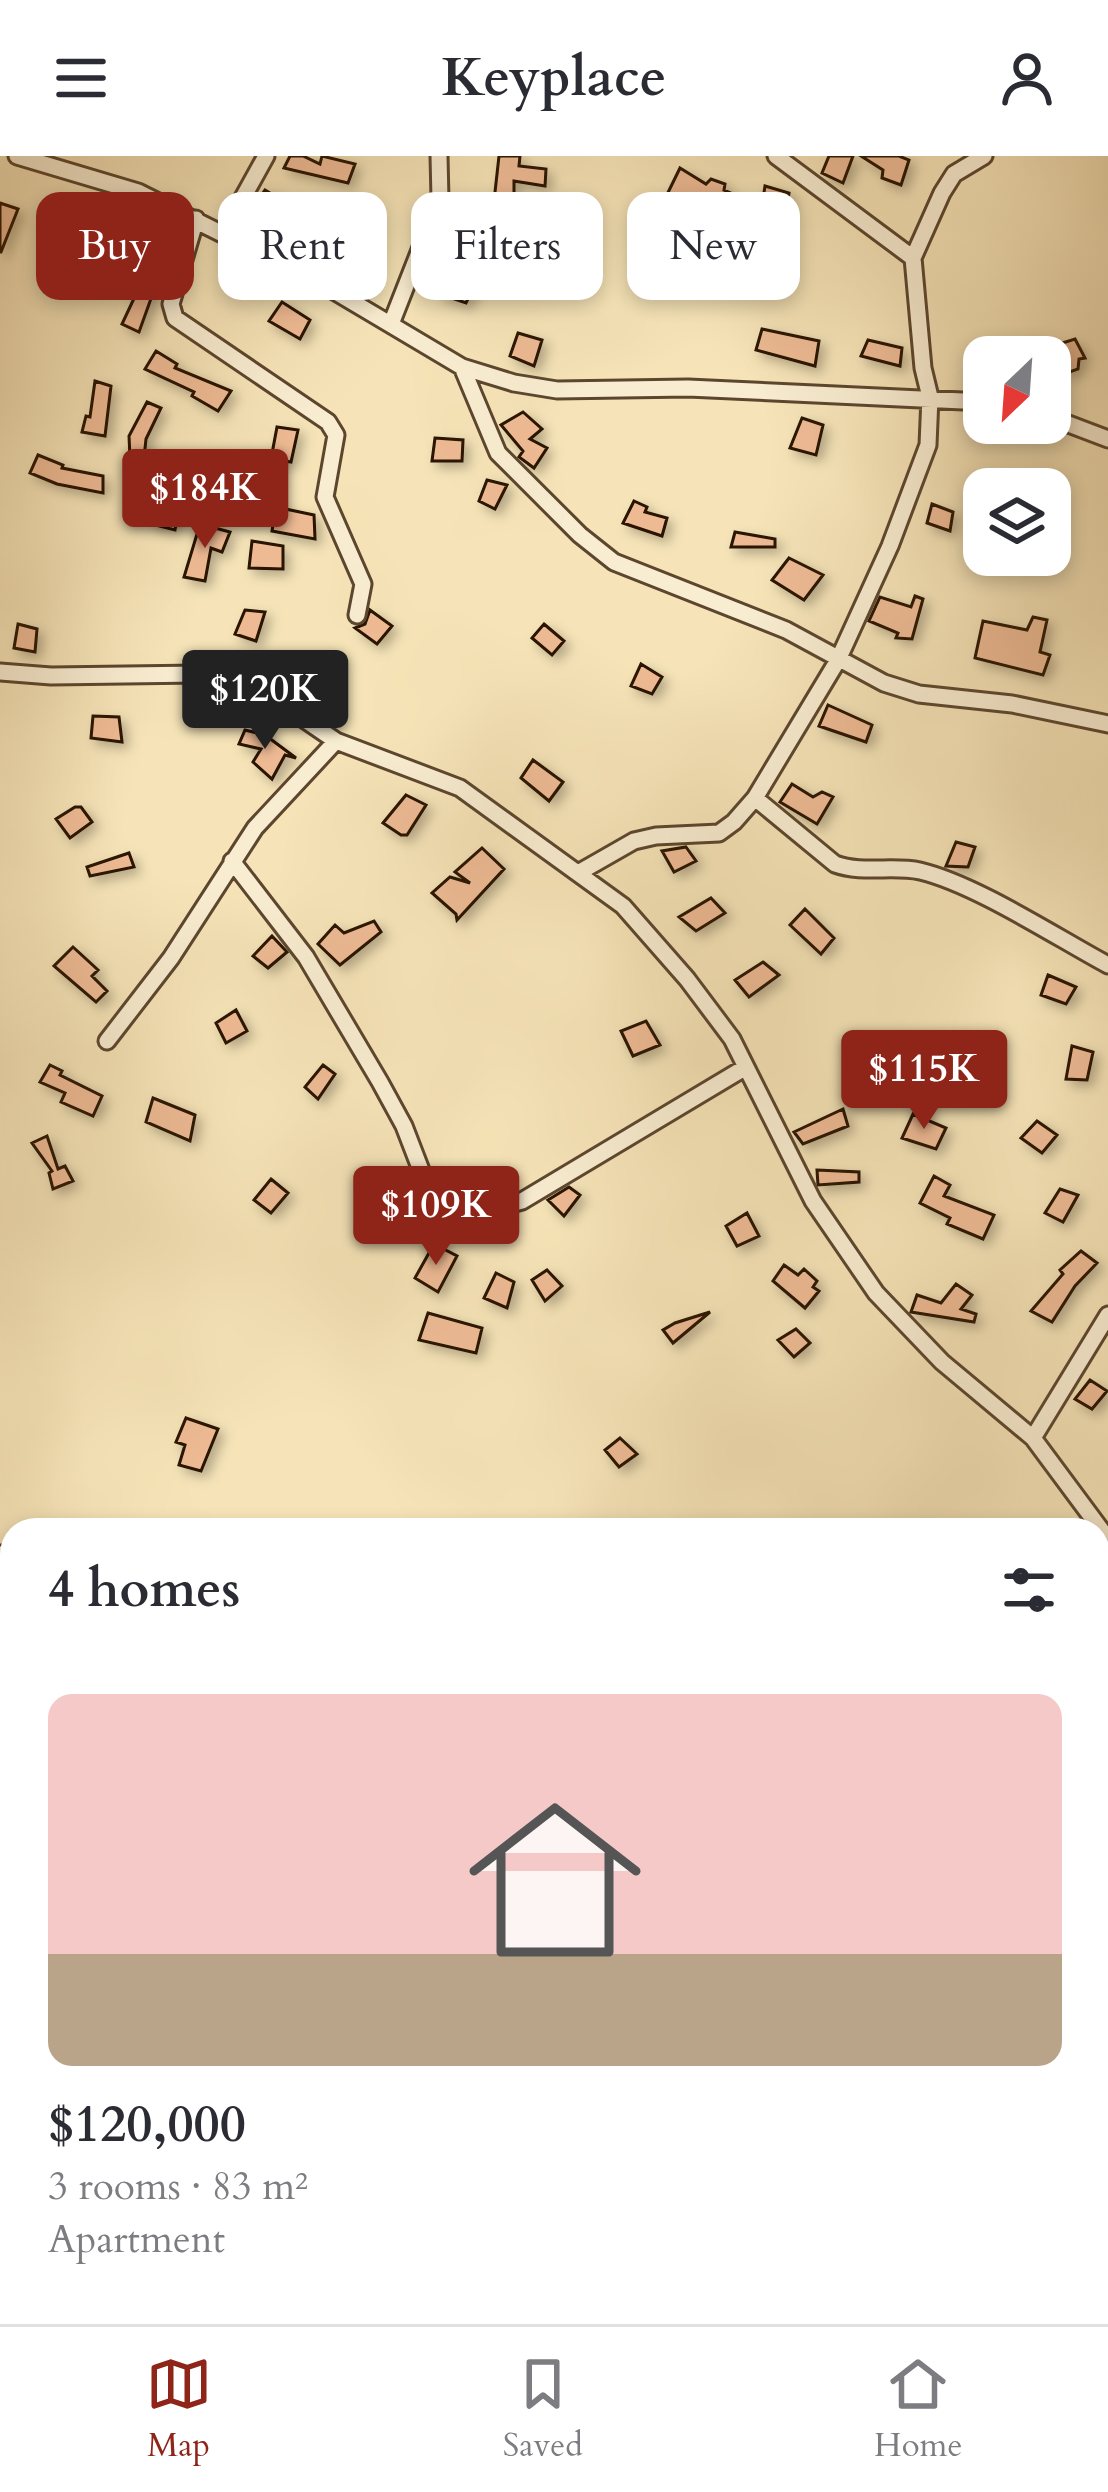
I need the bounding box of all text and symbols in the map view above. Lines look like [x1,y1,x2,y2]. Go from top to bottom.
text: Keyplace [442,42,666,115]
icon: menu [48,45,114,111]
icon: person [994,45,1060,111]
chip: Buy [36,192,194,300]
chip: Rent [218,192,387,300]
chip: Filters [411,192,603,300]
chip: New [627,192,800,300]
north arrow [963,336,1071,444]
map controls [963,336,1071,576]
pin: $184K [121,449,289,551]
text: $184K [149,461,261,514]
button: layers [963,468,1071,576]
pin: $120K [181,650,349,752]
text: $120K [209,662,321,715]
pin: $115K [840,1030,1008,1132]
text: $115K [868,1042,980,1095]
pin: $109K [352,1166,520,1268]
text: $109K [380,1178,492,1231]
text: 4 homes [48,1555,240,1625]
icon: filters [996,1557,1062,1623]
icon: home [447,1772,663,1988]
text: $120,000 [48,2090,246,2160]
text: 3 rooms · 83 m² [48,2160,308,2213]
text: Apartment [48,2213,225,2266]
tab: Map [146,2351,212,2468]
tab: Saved [503,2351,583,2468]
tab: Home [874,2351,962,2468]

